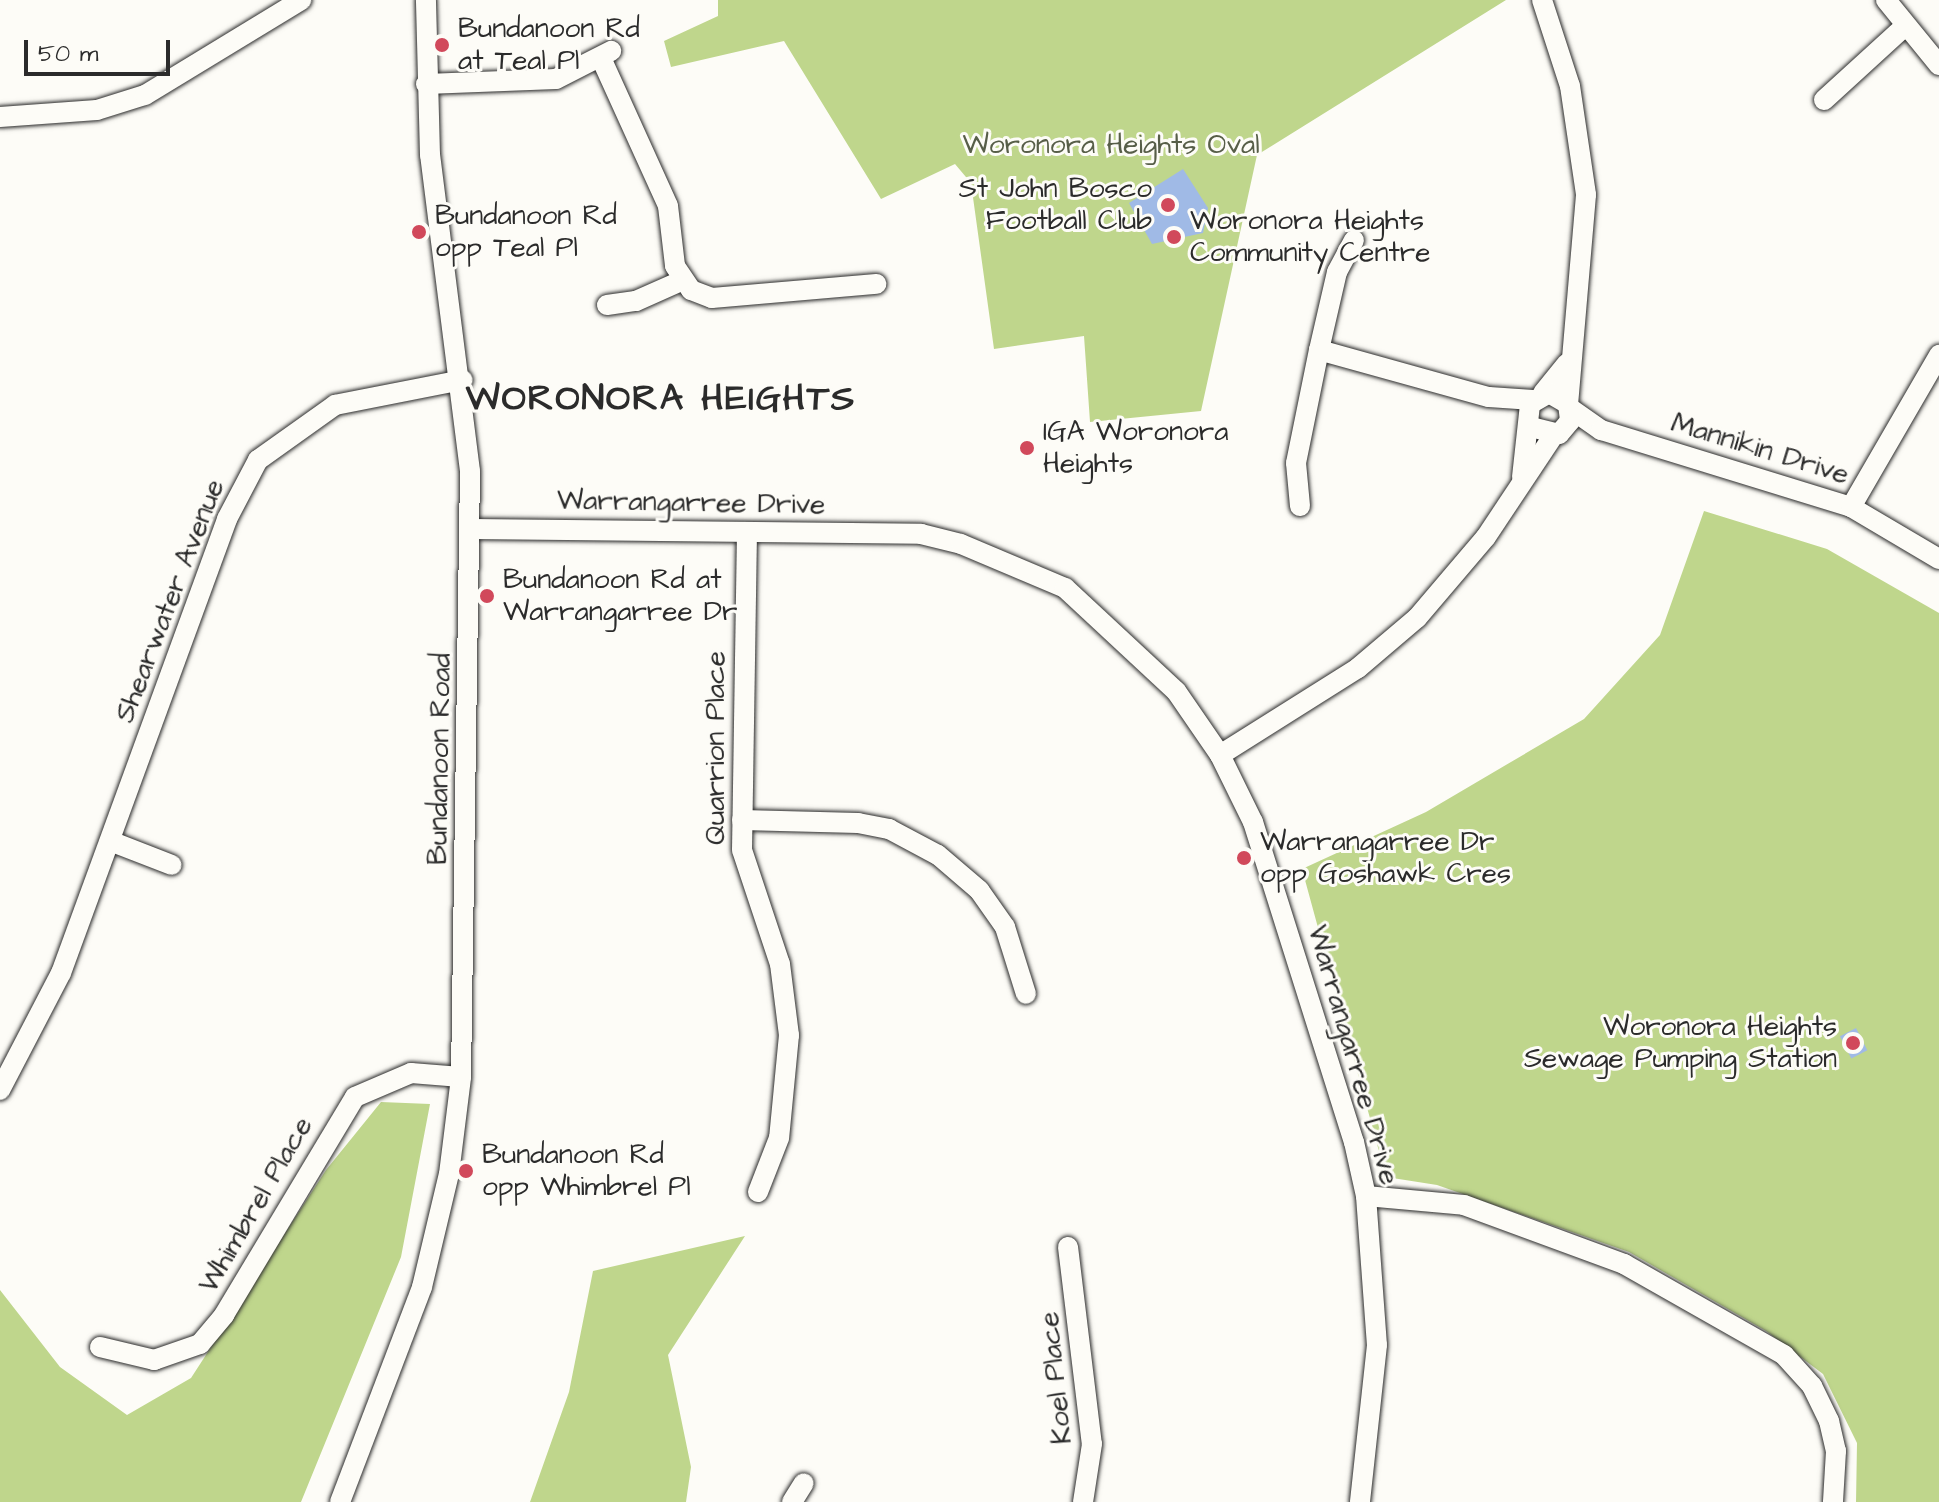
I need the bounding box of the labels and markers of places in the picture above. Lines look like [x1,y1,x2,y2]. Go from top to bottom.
place label: Bundanoon Rd at Teal Pl [458,12,640,78]
marker: Bundanoon Rd at Teal Pl [433,36,451,54]
place label: St John Bosco Football Club [959,172,1152,238]
marker: St John Bosco Football Club [1159,196,1177,214]
place label: Bundanoon Rd opp Teal Pl [435,199,617,265]
place label: Woronora Heights Community Centre [1190,204,1430,270]
marker: Bundanoon Rd opp Teal Pl [410,223,428,241]
marker: Woronora Heights Community Centre [1165,228,1183,246]
place label: IGA Woronora Heights [1043,415,1228,481]
marker: IGA Woronora Heights [1018,439,1036,457]
place label: Bundanoon Rd at Warrangarree Dr [503,563,737,629]
marker: Bundanoon Rd at Warrangarree Dr [478,587,496,605]
place label: Warrangarree Dr opp Goshawk Cres [1260,825,1511,891]
marker: Warrangarree Dr opp Goshawk Cres [1235,849,1253,867]
place label: Woronora Heights Sewage Pumping Station [1524,1010,1837,1076]
marker: Woronora Heights Sewage Pumping Station [1844,1034,1862,1052]
place label: Bundanoon Rd opp Whimbrel Pl [482,1138,691,1204]
marker: Bundanoon Rd opp Whimbrel Pl [457,1162,475,1180]

